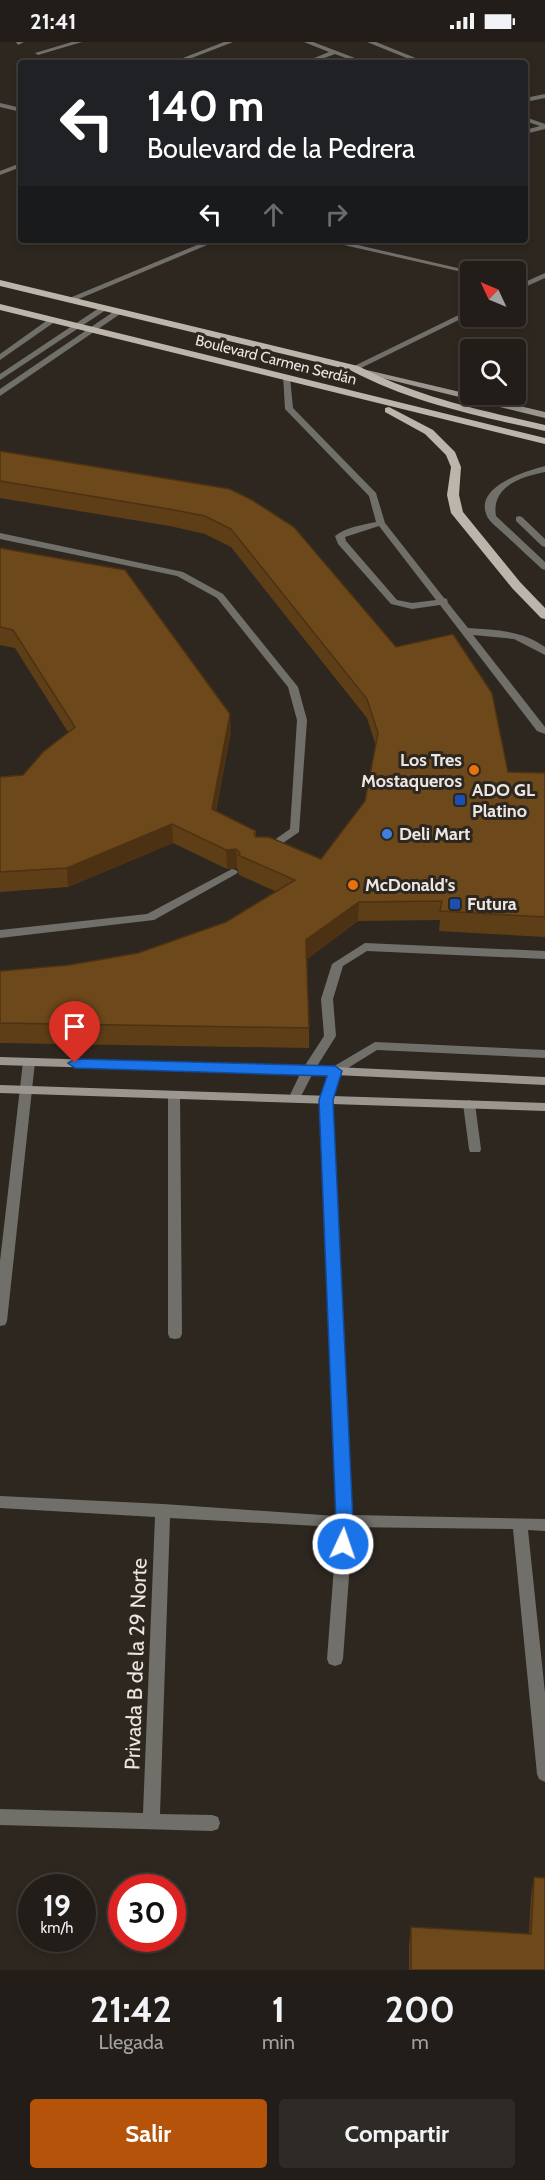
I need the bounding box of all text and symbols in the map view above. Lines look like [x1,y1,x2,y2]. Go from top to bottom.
text: 21:41 [30,8,76,35]
text: 140 m [147,80,264,132]
icon: left [48,84,126,162]
text: Boulevard de la Pedrera [147,132,415,165]
icon: left [194,198,227,231]
icon: ahead [257,198,290,231]
icon: right [320,198,353,231]
north arrow [460,261,526,327]
map controls [460,261,526,405]
street label: Boulevard Carmen Serdán [194,331,358,389]
button: search [460,339,526,405]
place label: Los Tres Mostaqueros [361,749,462,792]
marker: Los Tres Mostaqueros [467,763,481,777]
place label: ADO GL Platino [472,779,535,822]
marker: ADO GL Platino [453,793,467,807]
place label: Deli Mart [399,823,470,845]
marker: Deli Mart [380,827,394,841]
place label: McDonald's [365,874,456,896]
marker: McDonald's [346,878,360,892]
place label: Futura [467,893,517,915]
marker: Futura [448,897,462,911]
pin [49,1001,100,1063]
icon: arrive [58,1010,91,1043]
position arrow [311,1512,375,1576]
street label: Privada B de la 29 Norte [119,1557,152,1770]
speed limit sign: 30 [108,1874,186,1952]
text: 19 [43,1887,71,1924]
text: km/h [41,1919,73,1937]
text: 21:42 [90,1987,172,2031]
text: 1 [272,1987,285,2031]
text: 200 [385,1987,455,2031]
text: Llegada [98,2030,164,2054]
text: min [262,2030,295,2054]
text: m [411,2030,429,2054]
button: Salir [30,2099,267,2168]
button: Compartir [279,2099,515,2168]

